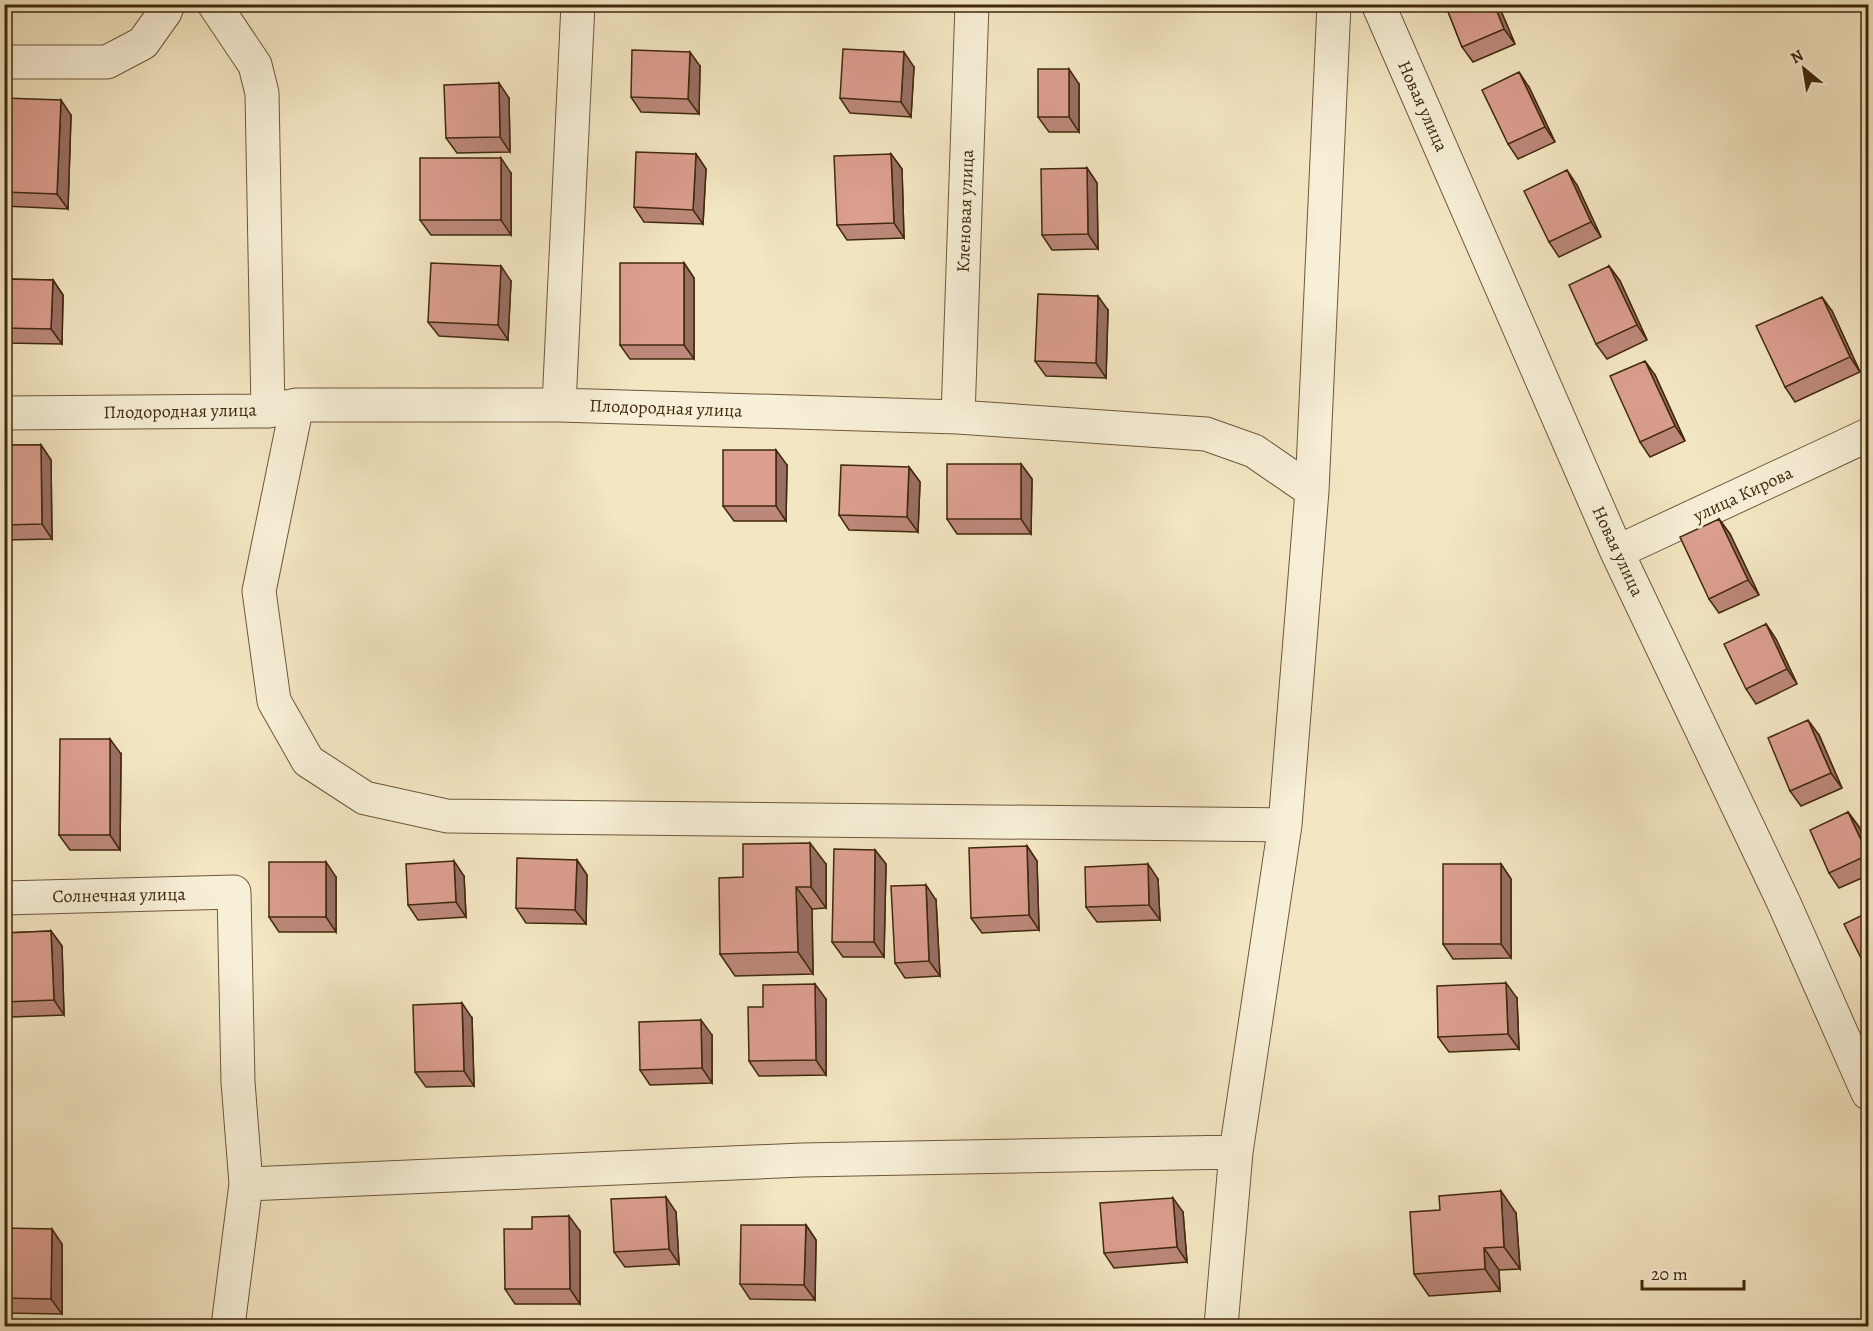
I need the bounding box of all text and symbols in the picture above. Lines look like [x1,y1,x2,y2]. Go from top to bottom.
north arrow [1774,39,1834,99]
text: N [1786,44,1808,69]
street label: Новая улица [1392,57,1454,156]
street label: Кленовая улица [951,148,979,273]
street label: Плодородная улица [589,393,744,423]
street label: Плодородная улица [103,398,257,424]
street label: улица Кирова [1689,460,1797,528]
street label: Новая улица [1587,502,1650,601]
street label: Солнечная улица [52,882,187,908]
scale bar [1642,1253,1744,1291]
text: 20 m [1651,1262,1688,1286]

